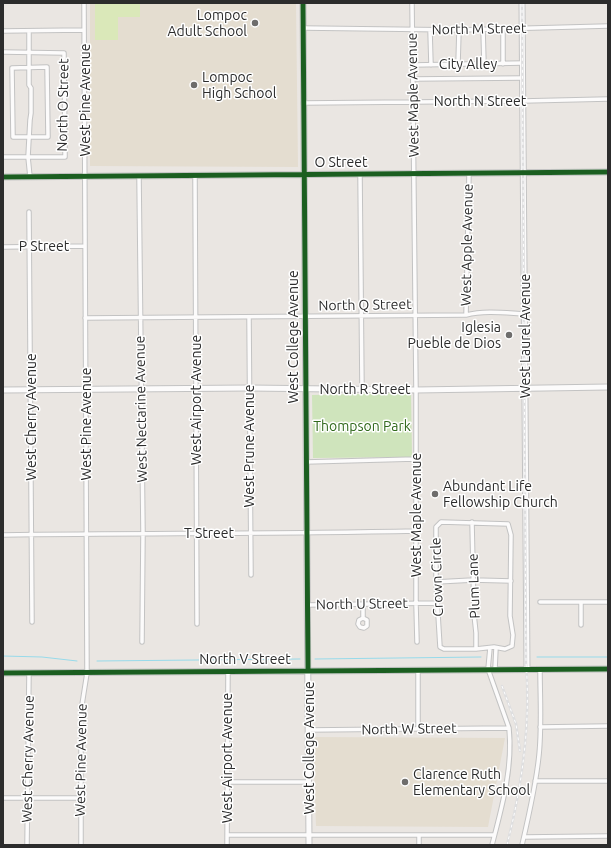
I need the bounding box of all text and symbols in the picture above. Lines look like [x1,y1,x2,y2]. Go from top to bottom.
place label: Lompoc Adult School [167,7,247,40]
marker: Lompoc Adult School [250,18,260,28]
street label: North M Street [432,20,526,38]
street label: West Maple Avenue [404,33,422,157]
street label: West Pine Avenue [77,43,93,157]
street label: City Alley [439,56,497,72]
street label: North O Street [54,58,72,152]
place label: Lompoc High School [202,69,276,102]
marker: Lompoc High School [189,80,199,90]
street label: North N Street [434,93,526,109]
street label: O Street [314,154,368,170]
street label: West Apple Avenue [458,184,476,306]
street label: P Street [19,238,69,254]
street label: West College Avenue [285,270,301,404]
street label: West Laurel Avenue [517,274,533,398]
street label: North Q Street [318,296,412,314]
place label: Iglesia Pueble de Dios [407,319,501,352]
marker: Iglesia Pueble de Dios [504,330,514,340]
street label: West Nectarine Avenue [131,335,151,483]
street label: West Airport Avenue [188,335,204,465]
street label: West Cherry Avenue [23,353,39,481]
street label: West Pine Avenue [78,367,94,481]
street label: North R Street [319,381,411,397]
street label: West Prune Avenue [241,384,257,508]
park label: Thompson Park [313,418,411,434]
street label: West Maple Avenue [408,453,424,577]
place label: Abundant Life Fellowship Church [443,478,558,510]
marker: Abundant Life Fellowship Church [430,489,440,499]
street label: T Street [184,525,234,541]
street label: Crown Circle [427,537,447,617]
street label: Plum Lane [464,553,484,619]
street label: North U Street [316,595,408,613]
street label: North V Street [199,651,291,667]
street label: West College Avenue [301,681,317,815]
street label: West Airport Avenue [219,693,235,823]
street label: West Cherry Avenue [18,695,38,823]
street label: West Pine Avenue [72,703,90,817]
street label: North W Street [361,720,457,738]
place label: Clarence Ruth Elementary School [413,766,530,798]
marker: Clarence Ruth Elementary School [400,777,410,787]

